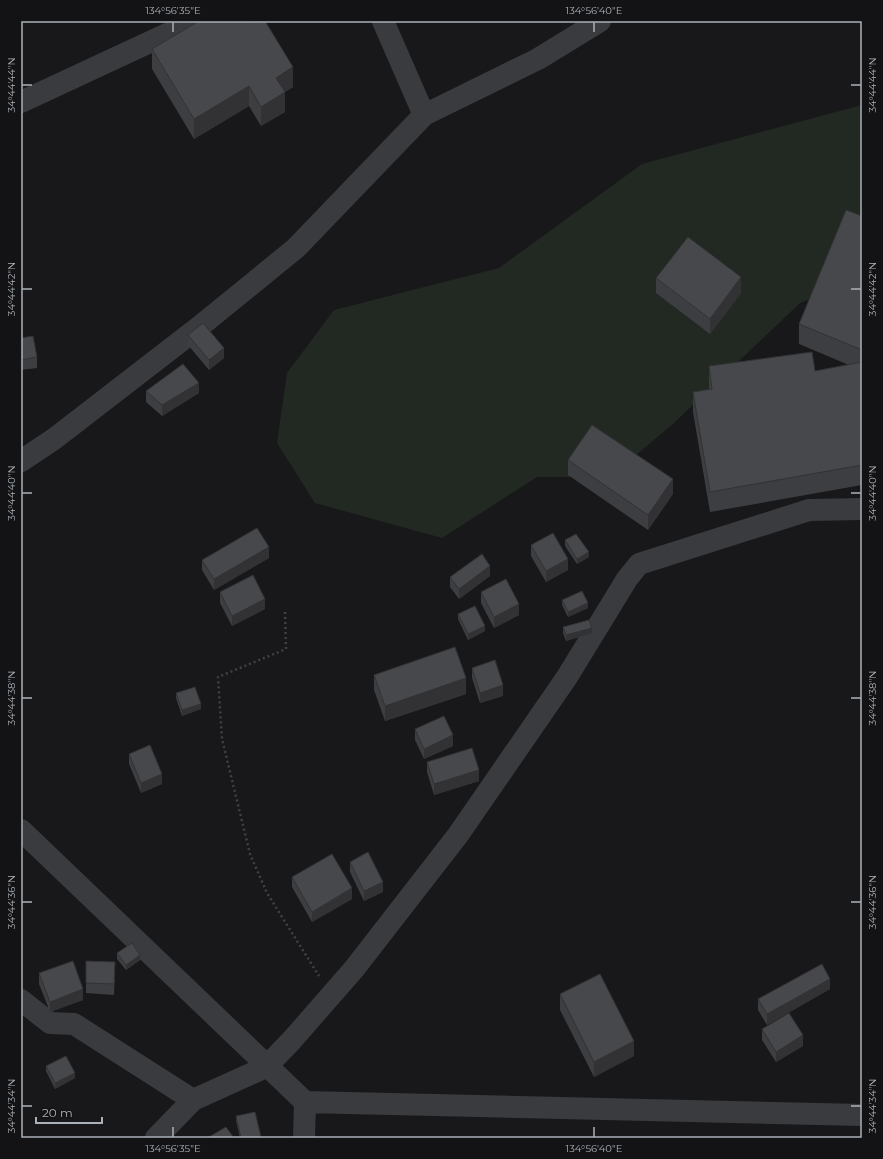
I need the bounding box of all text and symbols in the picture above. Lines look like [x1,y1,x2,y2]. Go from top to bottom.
text: 134°56'35"E [145,4,201,17]
text: 134°56'40"E [566,4,623,17]
text: 34°44'44"N [5,57,18,113]
text: 34°44'44"N [866,57,879,113]
text: 34°44'42"N [5,262,18,316]
text: 34°44'42"N [866,262,879,316]
text: 34°44'40"N [5,465,18,521]
text: 34°44'40"N [866,465,879,521]
text: 34°44'38"N [5,671,18,725]
text: 34°44'38"N [866,671,879,725]
text: 34°44'36"N [5,875,18,929]
text: 34°44'36"N [866,875,879,929]
text: 34°44'34"N [5,1079,18,1133]
text: 34°44'34"N [866,1079,879,1133]
scale bar [36,1099,102,1125]
text: 20 m [42,1105,73,1120]
text: 134°56'35"E [145,1142,201,1155]
text: 134°56'40"E [566,1142,623,1155]

